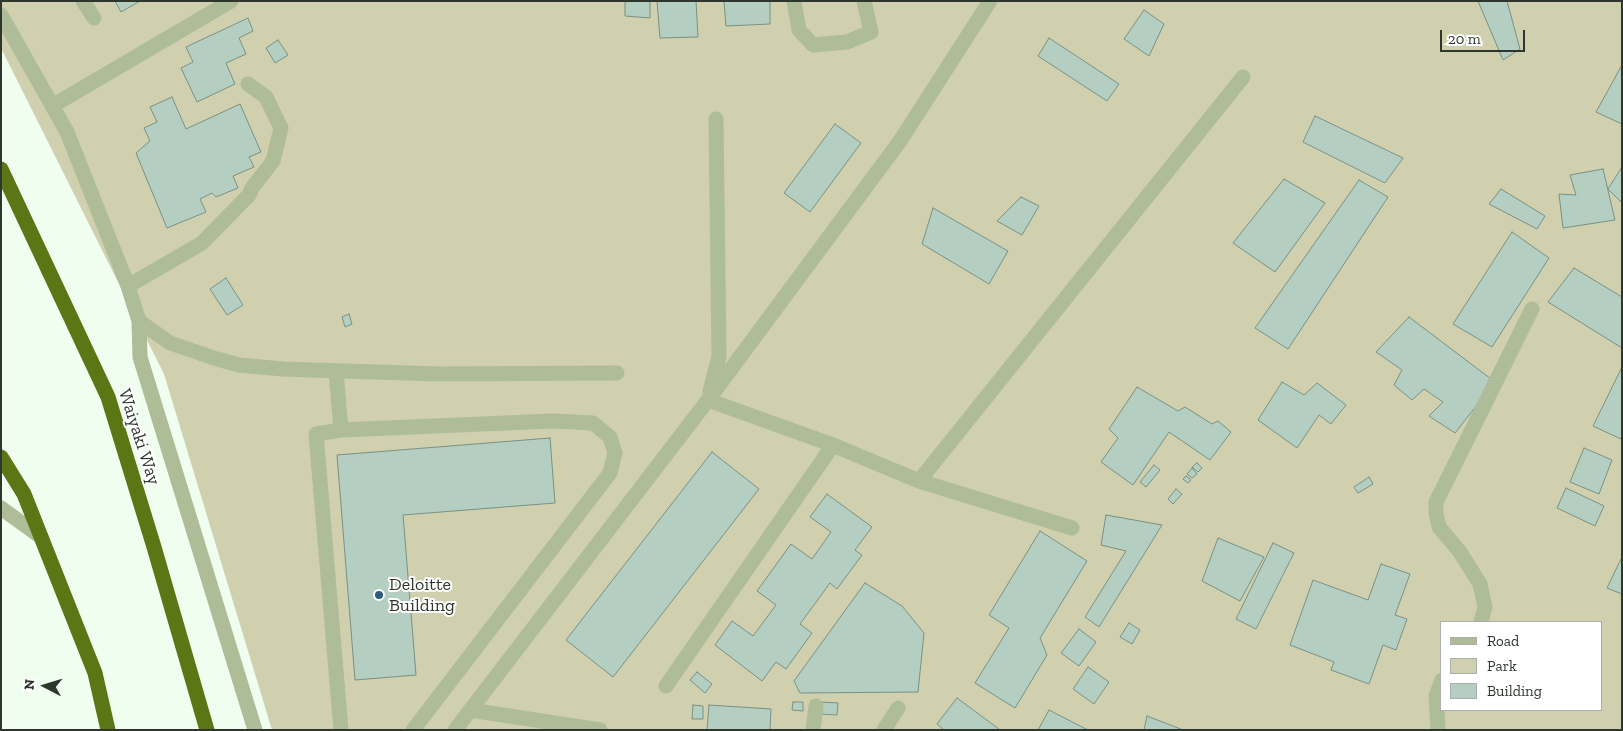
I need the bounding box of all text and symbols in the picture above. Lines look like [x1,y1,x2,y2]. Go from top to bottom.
scale bar [1443,20,1528,52]
text: 20 m [1448,30,1481,48]
street label: Waiyaki Way [113,386,165,488]
place label: Deloitte Building [389,574,455,616]
marker: Deloitte Building [373,589,385,601]
legend [1440,621,1603,711]
text: Road [1487,632,1519,650]
text: Park [1487,657,1517,675]
north arrow [20,661,70,711]
text: N [21,679,38,691]
text: Building [1487,682,1542,700]

